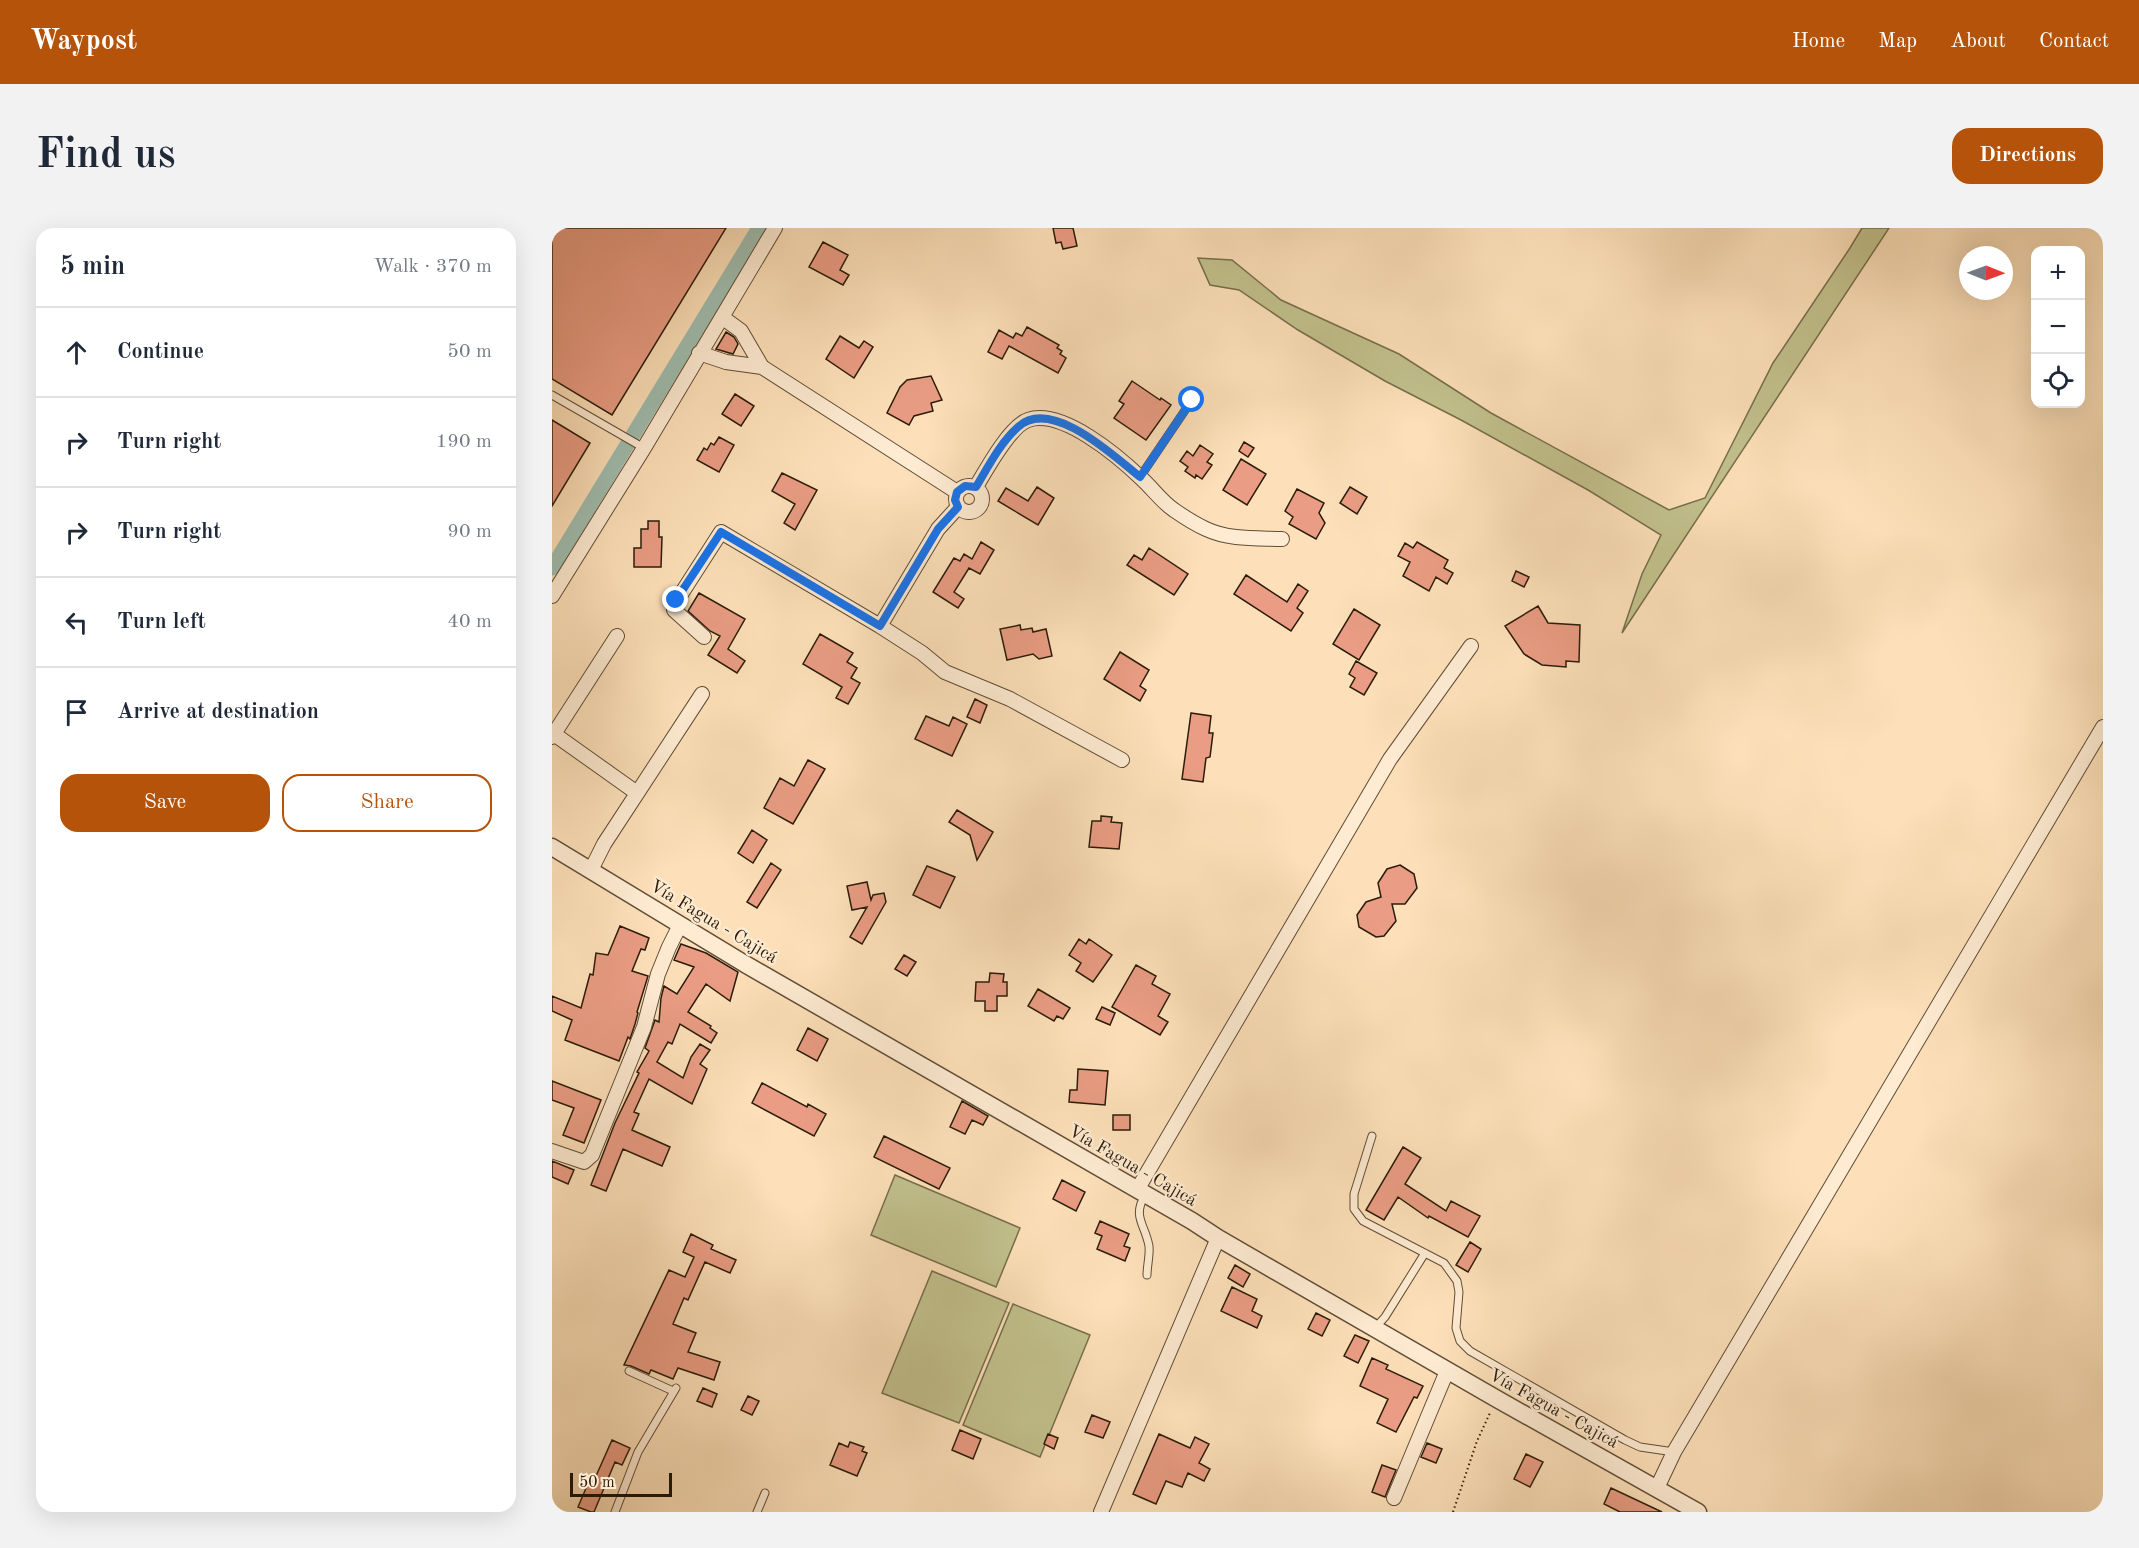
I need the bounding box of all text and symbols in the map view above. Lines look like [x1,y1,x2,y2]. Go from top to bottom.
text: Waypost [30,28,137,56]
text: Home [1792,31,1845,52]
text: Map [1878,31,1917,52]
text: About [1950,31,2006,52]
text: Contact [2039,31,2109,52]
button: Directions [1952,128,2103,184]
text: Find us [36,135,175,177]
north arrow [1959,246,2013,300]
map controls [2031,246,2085,408]
button: + [2031,246,2085,300]
text: 5 min [60,254,125,280]
text: Walk · 370 m [373,257,492,277]
button: − [2031,300,2085,354]
icon: ahead [60,336,93,369]
text: Continue [117,341,204,363]
text: 50 m [447,342,492,362]
button: locate [2031,354,2085,408]
route start [1178,386,1204,412]
icon: right [60,426,93,459]
text: Turn right [117,431,221,453]
text: 190 m [436,432,492,452]
icon: right [60,516,93,549]
text: Turn right [117,521,221,543]
text: 90 m [447,522,492,542]
route end [662,586,688,612]
icon: left [60,606,93,639]
text: Turn left [117,611,206,633]
text: 40 m [447,612,492,632]
icon: arrive [60,696,93,729]
text: Arrive at destination [117,701,319,723]
button: Save [60,774,270,832]
button: Share [282,774,492,832]
street label: Vía Fagua - Cajicá [647,877,780,967]
street label: Vía Fagua - Cajicá [1065,1122,1200,1210]
street label: Vía Fagua - Cajicá [1486,1366,1621,1452]
scale bar [570,1470,672,1498]
text: 50 m [579,1475,615,1491]

